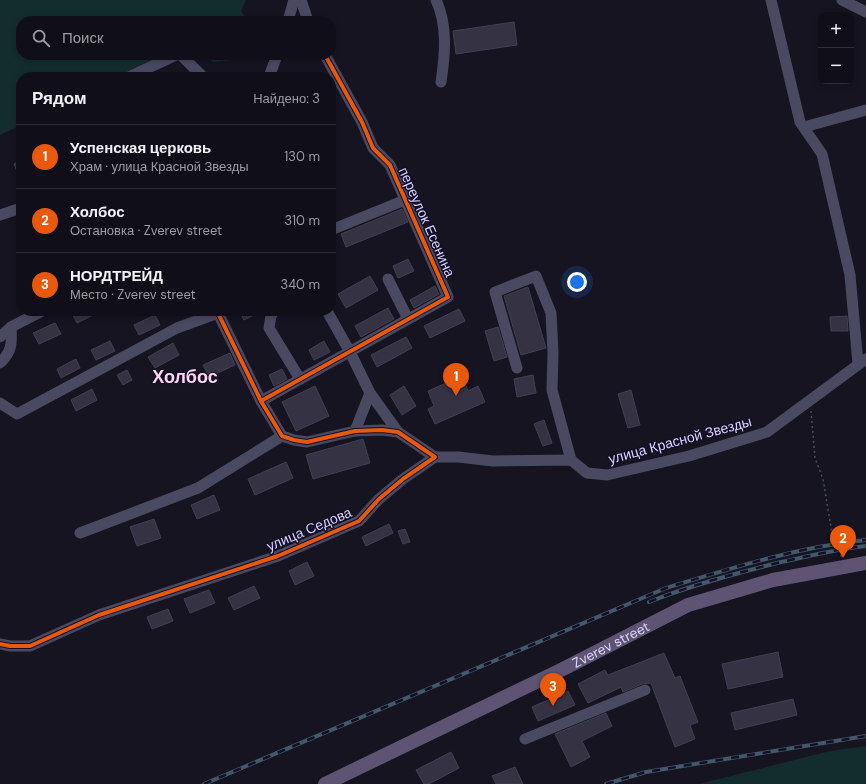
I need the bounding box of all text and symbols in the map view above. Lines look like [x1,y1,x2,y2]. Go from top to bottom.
map controls [818,12,854,84]
button: + [818,12,854,48]
search box [16,16,336,60]
icon: search [30,27,52,49]
text: Поиск [62,28,104,48]
button: − [818,48,854,84]
text: Рядом [32,87,87,109]
text: Найдено: 3 [253,90,320,107]
text: Успенская церковь [70,138,211,158]
text: 1 [43,148,47,165]
text: 130 m [284,148,320,165]
text: Храм · улица Красной Звезды [70,158,249,175]
street label: переулок Есенина [395,164,459,280]
text: Холбос [70,202,125,222]
text: 2 [41,212,49,229]
text: 310 m [285,212,320,229]
text: Остановка · Zverev street [70,222,222,239]
text: НОРДТРЕЙД [70,266,163,286]
your location [567,272,587,292]
text: 3 [41,276,49,293]
text: 340 m [280,276,320,293]
text: Место · Zverev street [70,286,196,303]
pin: 1 [443,363,469,396]
district label: Холбос [152,365,218,389]
street label: улица Красной Звезды [606,412,754,468]
street label: улица Седова [264,503,355,555]
pin: 2 [830,525,856,558]
street label: Zverev street [569,617,653,672]
pin: 3 [540,673,566,706]

